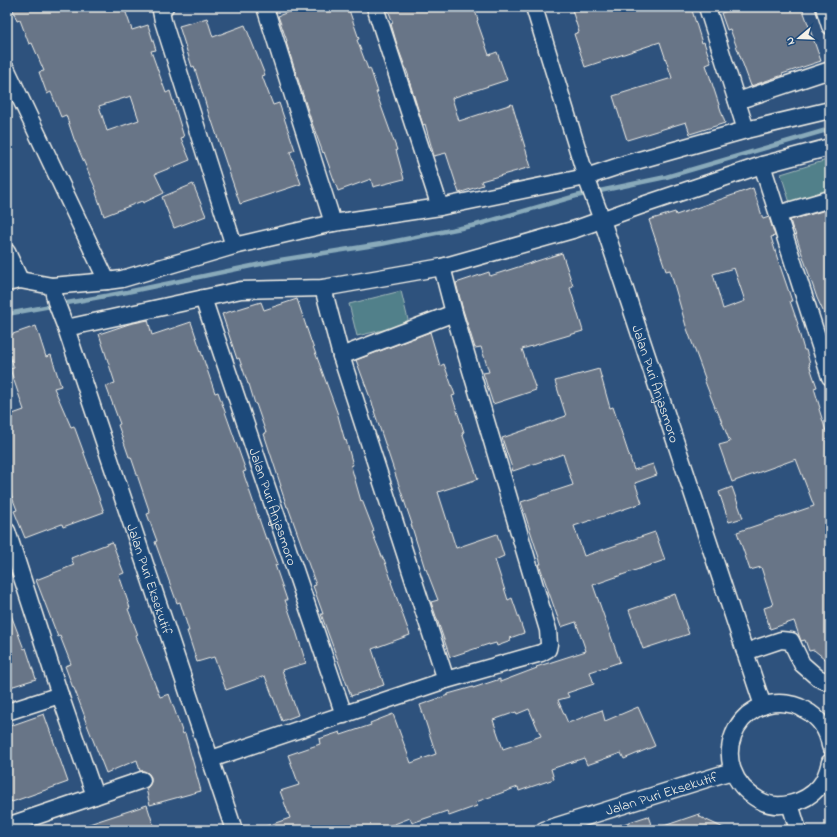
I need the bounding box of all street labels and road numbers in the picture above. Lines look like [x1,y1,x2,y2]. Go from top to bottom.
street label: Jalan Puri Anjasmoro [625,322,684,446]
street label: Jalan Puri Anjasmoro [242,445,302,569]
street label: Jalan Puri Eksekutif [120,521,177,638]
street label: Jalan Puri Eksekutif [603,767,721,822]

